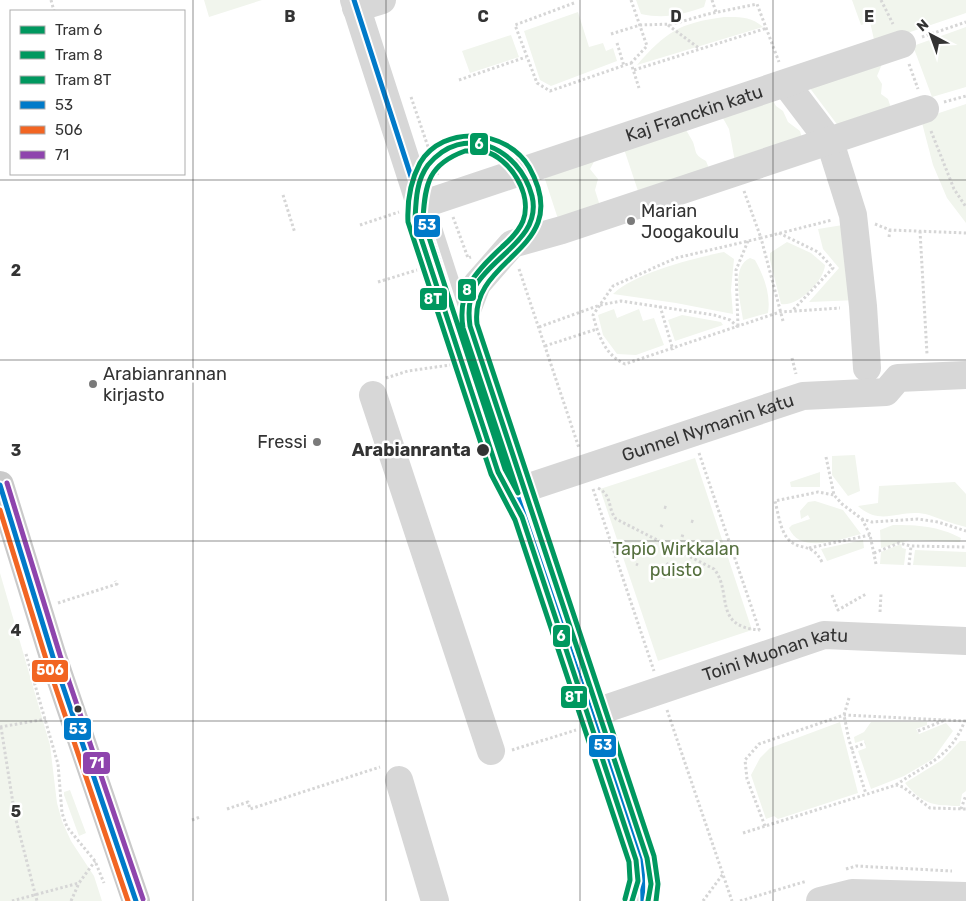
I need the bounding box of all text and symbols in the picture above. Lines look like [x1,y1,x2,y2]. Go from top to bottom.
text: B [284,7,296,26]
text: C [477,7,489,26]
text: D [670,7,682,26]
text: E [864,7,874,26]
legend [10,10,185,175]
north arrow [906,10,956,60]
text: N [913,16,932,35]
text: Tram 6 [55,21,102,39]
text: Tram 8 [55,46,103,64]
text: Tram 8T [55,71,112,89]
street label: Kaj Franckin katu [623,80,766,147]
text: 53 [55,96,73,114]
text: 506 [55,121,82,139]
line badge: 6 [469,132,489,156]
text: 6 [474,136,484,153]
text: 71 [55,146,69,164]
place label: Marian Joogakoulu [641,200,739,243]
line badge: 53 [413,214,441,238]
marker: Marian Joogakoulu [625,215,637,227]
text: 53 [418,217,436,234]
text: 2 [11,261,21,280]
line badge: 8 [457,278,477,302]
text: 8 [462,282,472,299]
line badge: 8T [419,287,448,311]
text: 8T [424,291,442,308]
place label: Arabianrannan kirjasto [103,363,227,406]
marker: Arabianrannan kirjasto [87,378,99,390]
street label: Gunnel Nymanin katu [619,389,797,466]
place label: Fressi [257,431,307,453]
marker: Fressi [311,436,323,448]
place label: Arabianranta [352,439,471,461]
text: 3 [11,441,21,460]
marker: Arabianranta [475,442,491,458]
park label: Tapio Wirkkalan puisto [612,538,740,581]
text: 4 [11,621,22,640]
line badge: 6 [552,624,571,648]
street label: Toini Muonan katu [700,624,848,686]
text: 6 [556,628,566,645]
line badge: 506 [31,659,69,683]
text: 506 [36,662,64,679]
line badge: 8T [560,685,588,709]
text: 8T [565,689,583,706]
unlabelled marker [73,704,83,714]
line badge: 53 [63,717,92,741]
text: 53 [69,721,87,738]
line badge: 53 [588,734,617,758]
text: 53 [594,737,612,754]
line badge: 71 [82,751,111,775]
text: 71 [90,755,105,772]
text: 5 [11,802,21,821]

